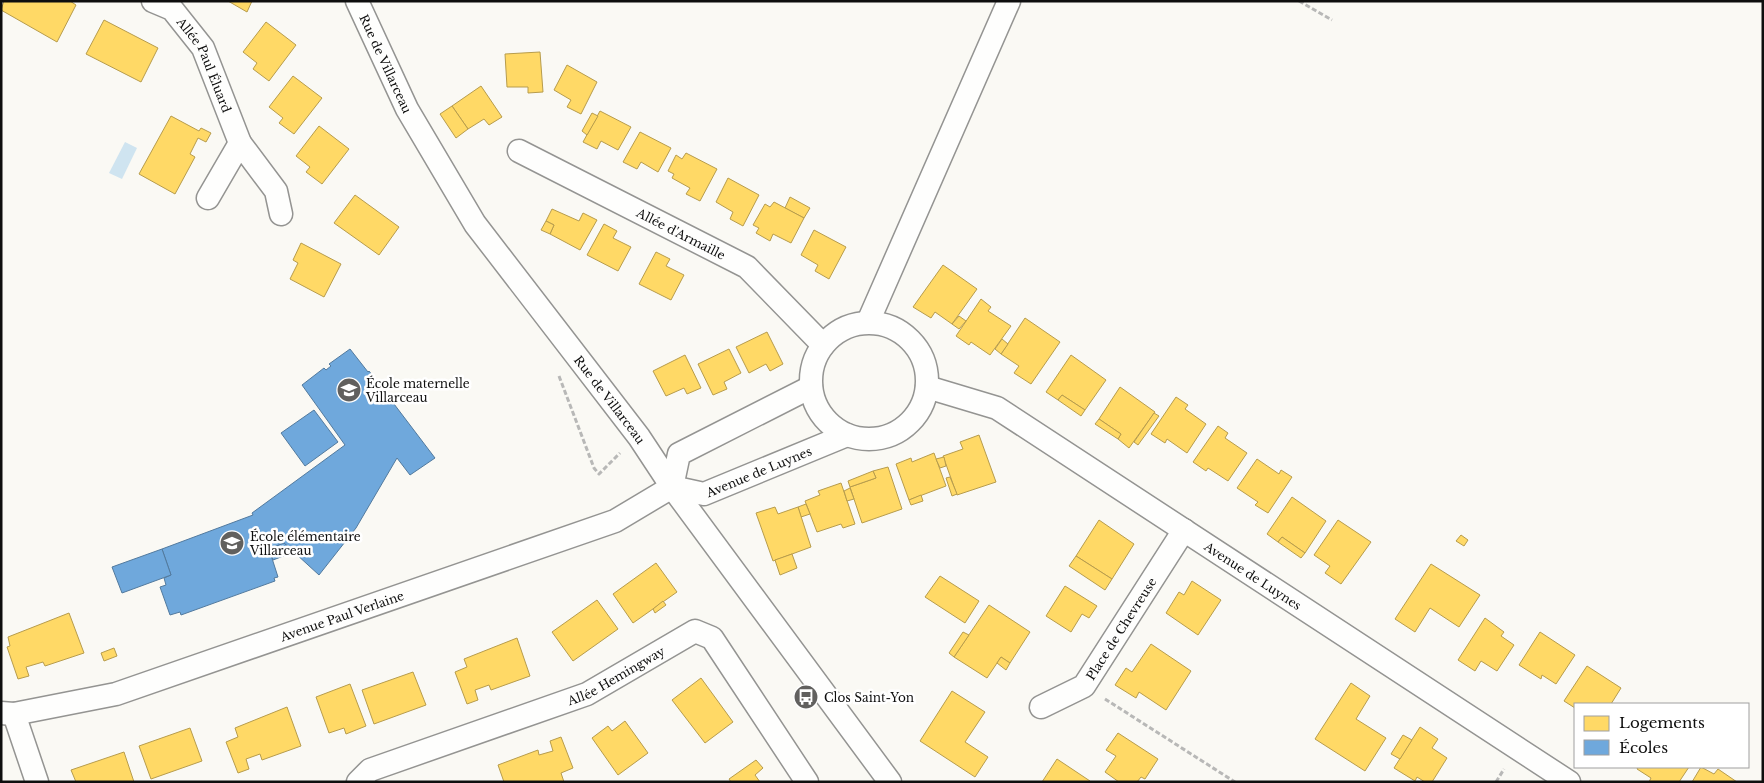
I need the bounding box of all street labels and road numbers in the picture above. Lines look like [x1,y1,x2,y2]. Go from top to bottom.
street label: Rue de Villarceau [357,12,415,115]
street label: Allée Paul Éluard [173,13,235,114]
street label: Allée d'Armaille [633,204,728,262]
street label: Rue de Villarceau [571,352,649,446]
street label: Avenue de Luynes [703,443,814,500]
street label: Avenue de Luynes [1201,538,1304,613]
street label: Place de Chevreuse [1082,574,1159,683]
street label: Avenue Paul Verlaine [277,587,406,644]
street label: Allée Hemingway [564,643,667,708]

